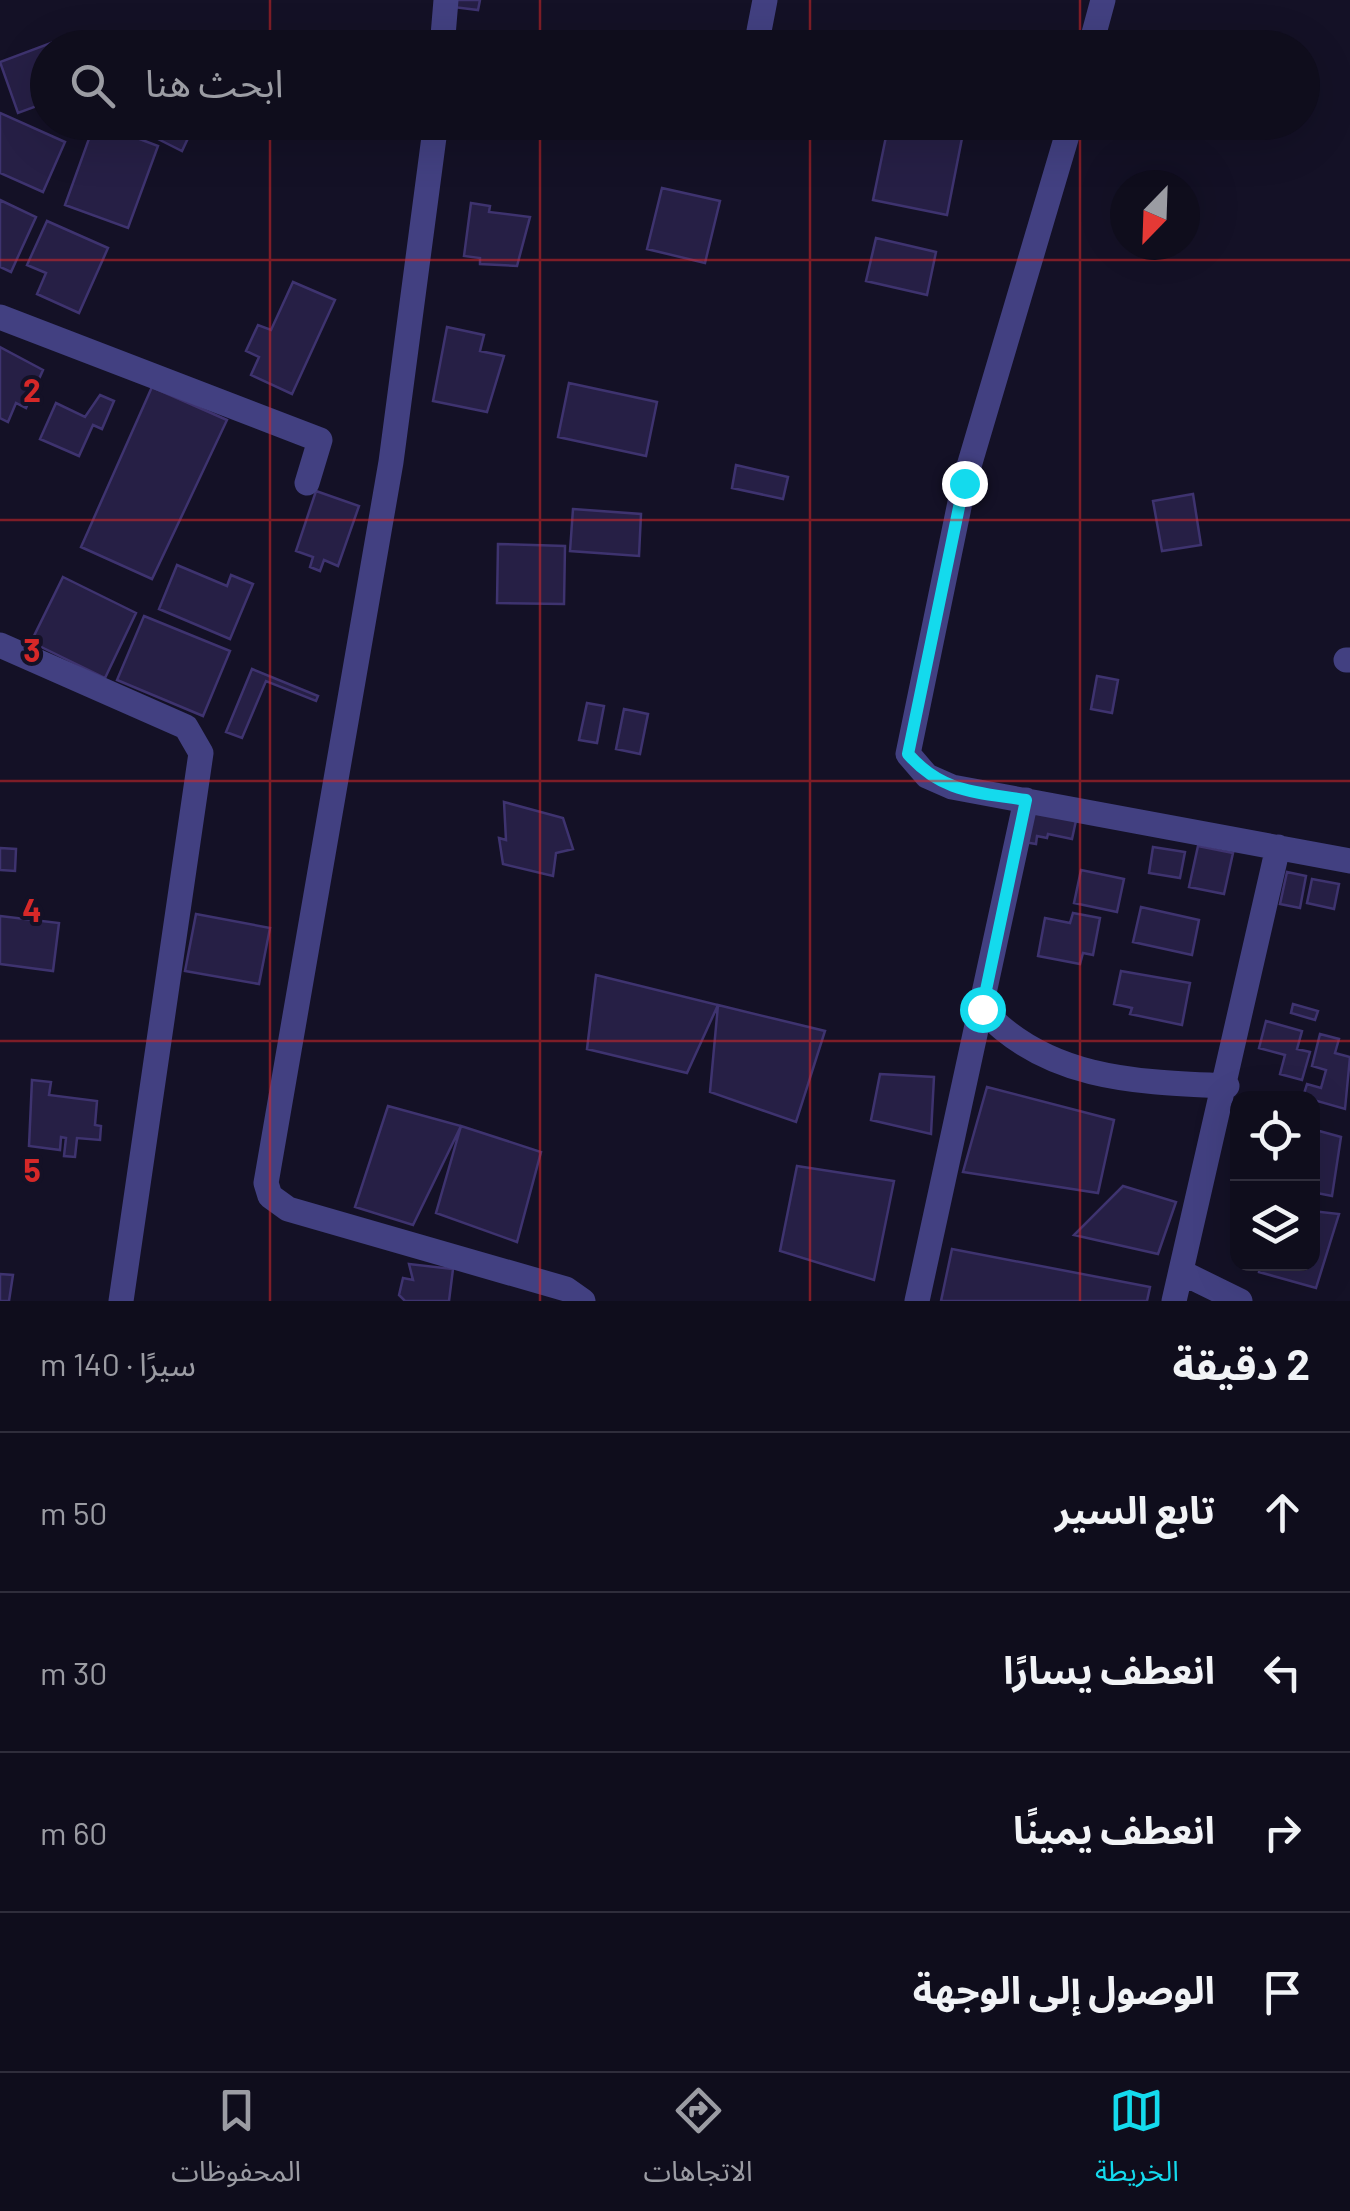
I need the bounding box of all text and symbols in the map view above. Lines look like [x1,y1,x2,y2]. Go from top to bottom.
search box [30,30,1320,140]
icon: search [65,58,120,113]
text: ابحث هنا [145,59,284,105]
north arrow [1110,170,1200,260]
text: 2 [23,370,41,408]
route end [942,461,988,507]
text: 3 [23,630,41,668]
text: 4 [22,890,42,928]
route start [960,987,1006,1033]
map controls [1230,1091,1320,1271]
button: locate [1230,1091,1320,1181]
text: 5 [23,1150,41,1188]
button: layers [1230,1181,1320,1271]
text: 2 دقيقة [1172,1338,1310,1388]
text: سيرًا · 140 m [40,1344,196,1382]
icon: ahead [1255,1485,1310,1540]
text: تابع السير [1055,1486,1215,1532]
text: 50 m [40,1493,107,1531]
icon: left [1255,1645,1310,1700]
text: انعطف يسارًا [1003,1646,1215,1692]
text: 30 m [40,1653,107,1691]
icon: right [1255,1805,1310,1860]
text: انعطف يمينًا [1013,1806,1215,1852]
text: 60 m [40,1813,107,1851]
icon: arrive [1255,1965,1310,2020]
text: الوصول إلى الوجهة [913,1966,1215,2012]
tab: المحفوظات [171,2083,301,2202]
tab: الاتجاهات [643,2083,753,2202]
tab: الخريطة [1095,2083,1179,2202]

